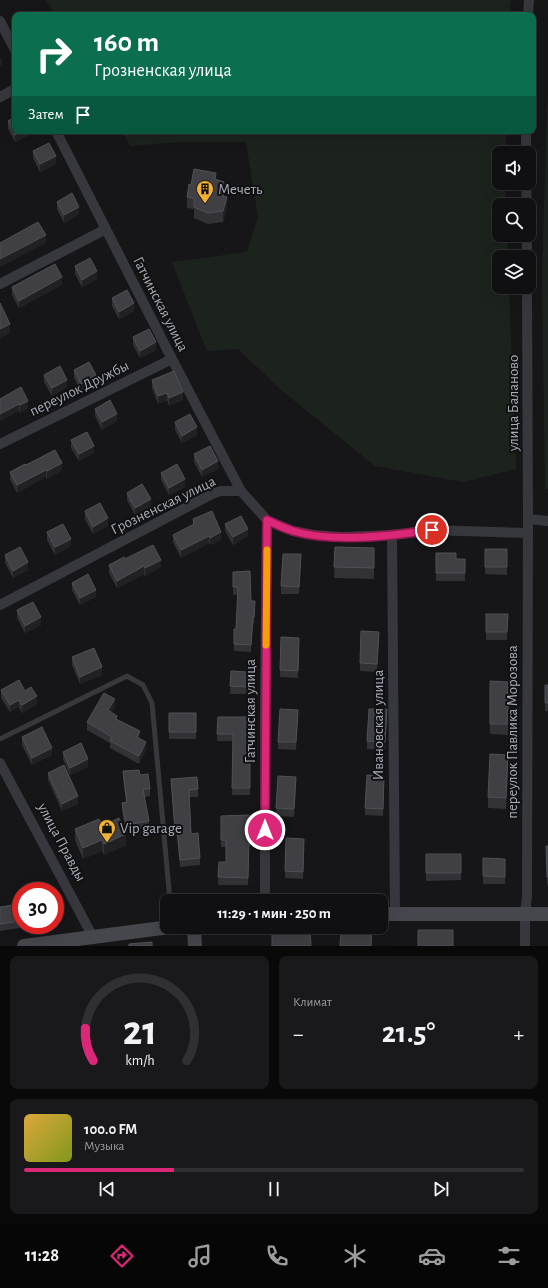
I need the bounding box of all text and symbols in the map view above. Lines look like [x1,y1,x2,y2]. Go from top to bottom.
icon: right [28,28,80,80]
text: 160 m [94,29,159,57]
text: Грозненская улица [94,62,232,80]
icon: arrive [72,104,94,126]
text: Затем [28,107,64,122]
map controls [492,146,536,294]
button: sound [492,146,536,190]
building icon: Мечеть [195,179,215,204]
place label: Мечеть [218,182,263,197]
button: search [492,198,536,242]
button: layers [492,250,536,294]
street label: Гатчинская улица [130,254,191,354]
street label: улица Баланово [506,355,521,452]
street label: переулок Дружбы [27,358,131,419]
street label: Грозненская улица [108,474,218,537]
pin [415,513,449,547]
icon: arrive [421,519,443,541]
street label: переулок Павлика Морозова [505,645,520,819]
street label: Гатчинская улица [243,659,258,763]
street label: Ивановская улица [371,670,386,780]
street label: улица Правды [34,800,88,884]
position arrow [244,809,286,851]
shop icon: Vip garage [97,818,117,843]
place label: Vip garage [120,821,182,836]
speed limit sign: 30 [12,882,64,934]
text: 11:29 · 1 мин · 250 m [217,906,331,921]
text: Климат [293,996,332,1009]
text: 21 [122,1010,157,1051]
text: 21.5° [382,1018,435,1048]
text: − [293,1023,304,1045]
text: + [513,1023,524,1045]
text: km/h [125,1053,154,1067]
text: 100.0 FM [84,1122,137,1137]
text: Музыка [84,1140,125,1153]
icon: previous [96,1178,118,1200]
icon: pause [263,1178,285,1200]
icon: next [430,1178,452,1200]
icon: directions [108,1242,136,1270]
icon: music [186,1242,214,1270]
icon: phone [263,1242,291,1270]
icon: climate [341,1242,369,1270]
icon: car [418,1242,446,1270]
icon: filters [495,1242,523,1270]
text: 11:28 [25,1247,59,1265]

